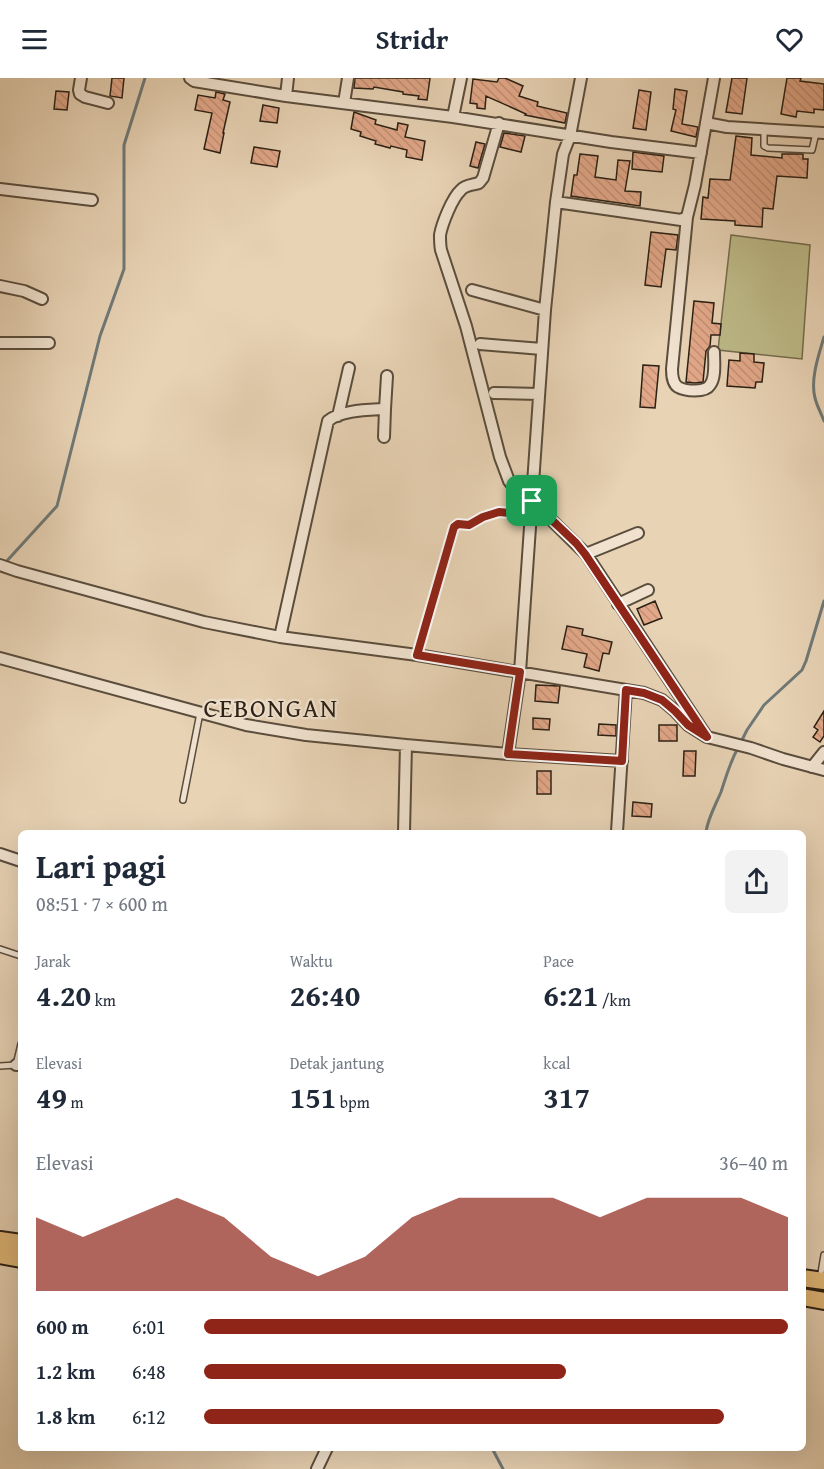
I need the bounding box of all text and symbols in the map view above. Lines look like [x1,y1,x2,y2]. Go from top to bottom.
text: Stridr [375,19,449,59]
icon: menu [18,23,51,56]
icon: heart [773,23,806,56]
pin [506,475,557,526]
icon: arrive [515,484,548,517]
district label: CEBONGAN [204,688,338,727]
text: Lari pagi [36,842,166,890]
button: share [725,850,788,913]
text: 08:51 · 7 × 600 m [36,889,168,918]
text: Jarak [36,949,71,973]
text: Waktu [290,949,333,973]
text: Pace [543,949,574,973]
text: 4.20 [36,973,91,1017]
text: 26:40 [290,973,360,1017]
text: 6:21 [543,973,598,1017]
text: km [91,988,116,1012]
text: /km [598,988,631,1012]
text: Elevasi [36,1051,82,1075]
text: Detak jantung [290,1051,384,1075]
text: kcal [543,1051,571,1075]
text: 49 [36,1075,67,1119]
text: 151 [290,1075,336,1119]
text: 317 [543,1075,590,1119]
text: m [67,1090,84,1114]
text: bpm [336,1090,370,1114]
text: Elevasi [36,1148,94,1177]
text: 36–40 m [719,1148,788,1177]
text: 600 m [36,1312,89,1341]
text: 6:01 [132,1312,166,1341]
text: 1.2 km [36,1357,95,1386]
text: 6:48 [132,1357,166,1386]
text: 1.8 km [36,1402,95,1431]
text: 6:12 [132,1402,166,1431]

